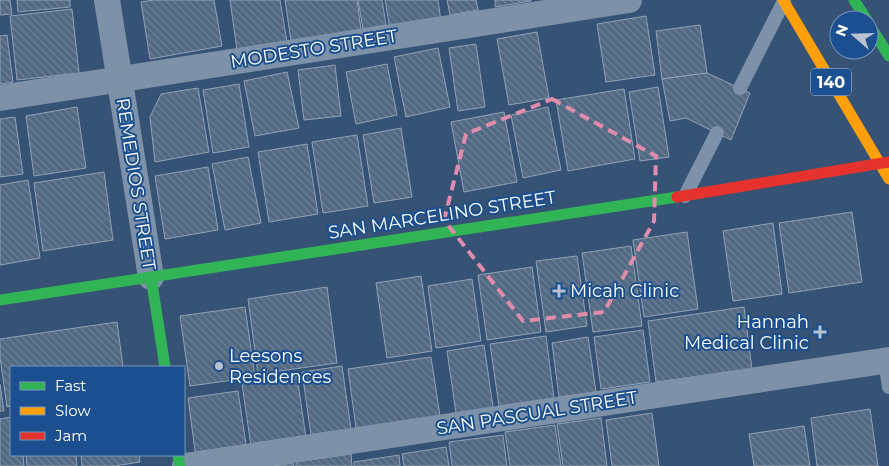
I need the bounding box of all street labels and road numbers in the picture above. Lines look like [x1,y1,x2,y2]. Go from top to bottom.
street label: MODESTO STREET [229,25,400,73]
road number: 140 [811,68,851,95]
street label: REMEDIOS STREET [112,96,161,272]
street label: SAN MARCELINO STREET [327,186,558,244]
street label: SAN PASCUAL STREET [435,386,640,440]

